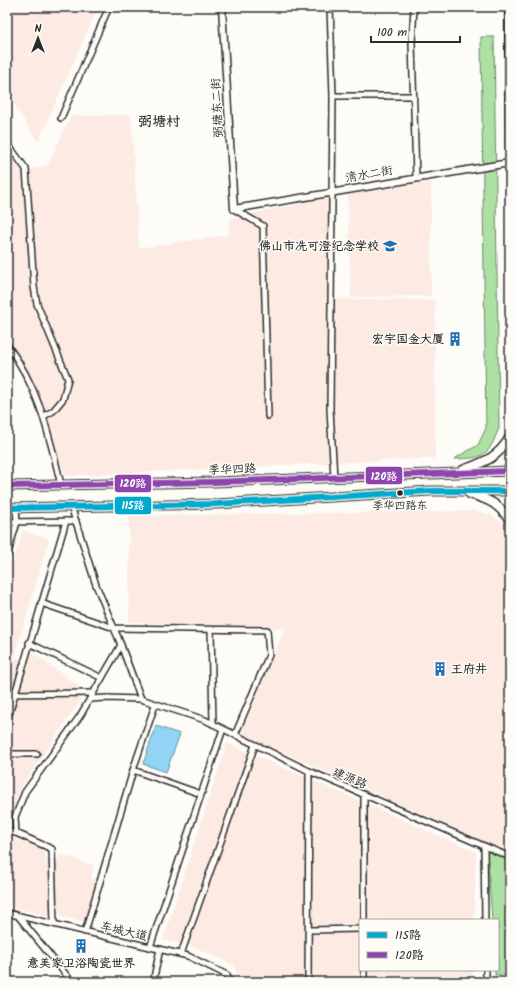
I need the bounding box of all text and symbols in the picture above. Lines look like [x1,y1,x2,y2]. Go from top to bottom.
north arrow [18,18,58,58]
scale bar [371,18,460,44]
text: N [35,20,42,38]
text: 100 m [377,23,408,42]
street label: 弼塘东二街 [206,78,229,138]
district label: 弼塘村 [138,111,180,133]
street label: 清水二街 [344,161,394,188]
place label: 佛山市冼可澄纪念学校 [259,237,379,256]
school or university icon: 佛山市冼可澄纪念学校 [382,238,398,254]
place label: 宏宇国金大厦 [372,330,444,349]
building icon: 宏宇国金大厦 [447,331,463,347]
street label: 季华四路 [208,459,256,480]
line badge: 120路 [365,466,403,485]
text: 120路 [371,468,397,486]
line badge: 120路 [114,474,152,493]
text: 120路 [120,475,146,493]
marker: 季华四路东 [395,488,405,498]
line badge: 115路 [114,496,152,515]
text: 115路 [121,497,145,515]
place label: 季华四路东 [373,497,428,515]
place label: 王府井 [451,660,487,679]
building icon: 王府井 [432,661,448,677]
street label: 建源路 [330,763,370,794]
street label: 车城大道 [98,917,149,946]
legend [359,919,499,971]
text: 115路 [395,926,421,945]
building icon: 意美家卫浴陶瓷世界 [73,938,89,954]
text: 120路 [395,946,424,965]
place label: 意美家卫浴陶瓷世界 [27,954,135,973]

